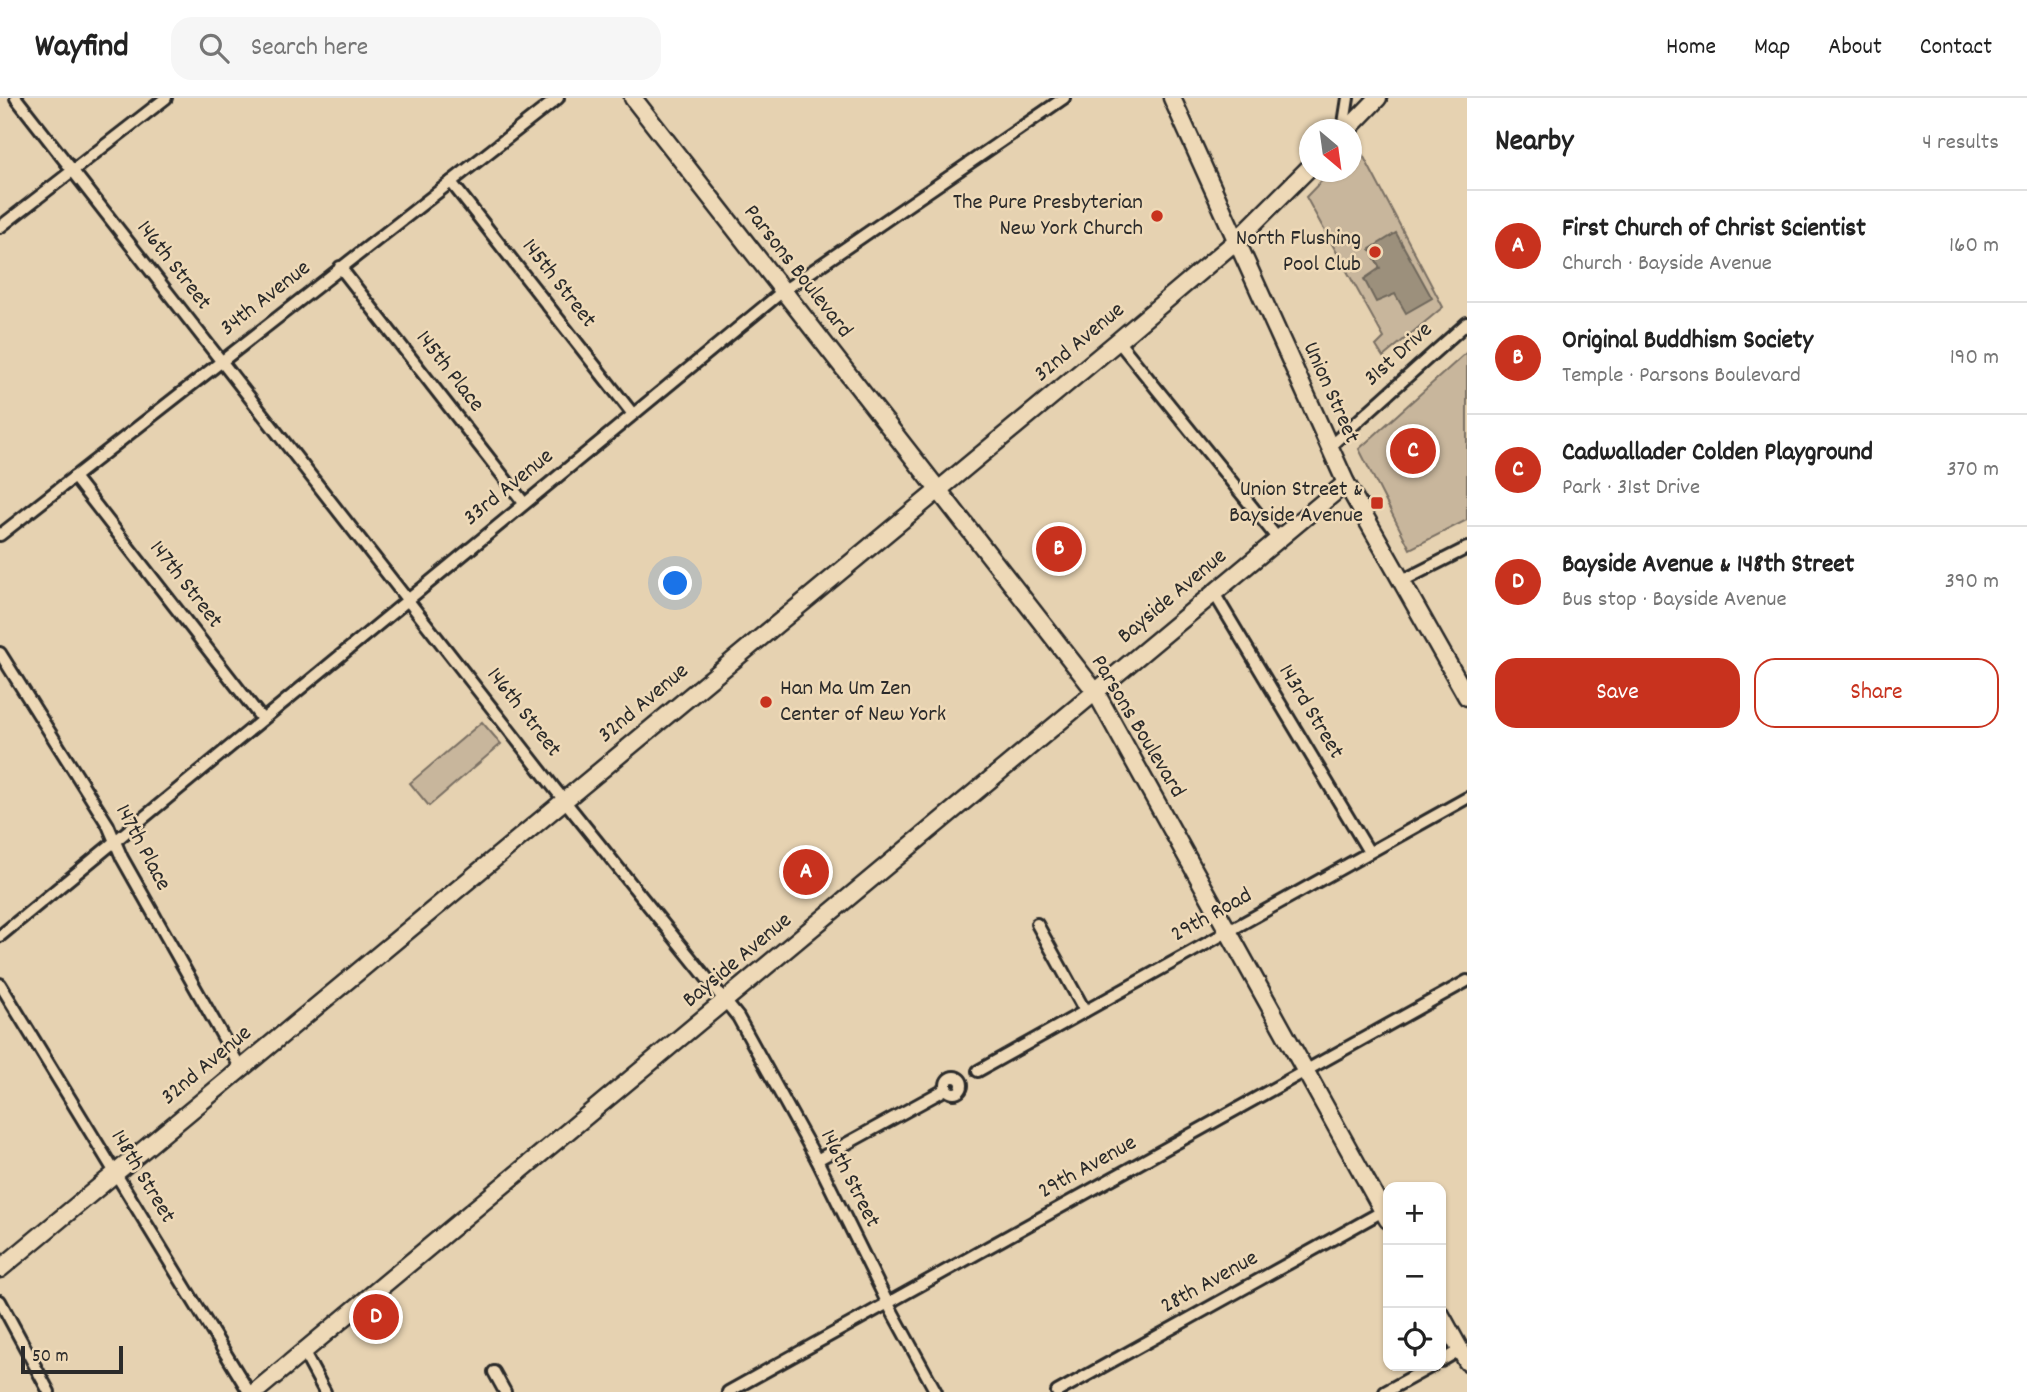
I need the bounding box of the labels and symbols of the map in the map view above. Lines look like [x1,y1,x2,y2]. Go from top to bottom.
north arrow [1299,119,1362,182]
place label: The Pure Presbyterian New York Church [953,187,1143,246]
street label: Parsons Boulevard [734,198,860,346]
marker: The Pure Presbyterian New York Church [1149,208,1165,224]
street label: 146th Street [127,214,219,318]
place label: North Flushing Pool Club [1236,223,1361,282]
street label: 145th Street [513,232,603,336]
marker: North Flushing Pool Club [1367,244,1383,260]
street label: 34th Avenue [214,253,318,345]
street label: 32nd Avenue [1027,295,1133,391]
street label: 31st Drive [1357,315,1441,395]
street label: 145th Place [407,324,491,420]
street label: Union Street [1293,337,1367,449]
pin: C [1390,425,1436,477]
street label: 33rd Avenue [457,441,561,535]
place label: Union Street & Bayside Avenue [1229,474,1363,533]
marker: Union Street & Bayside Avenue [1369,495,1385,511]
pin: B [1036,523,1082,575]
street label: 147th Street [140,534,230,636]
street label: Bayside Avenue [1111,541,1235,653]
your location [658,566,692,600]
street label: Parsons Boulevard [1081,649,1193,805]
street label: 32nd Avenue [591,656,697,752]
street label: 143rd Street [1269,658,1351,766]
street label: 146th Street [477,661,569,765]
place label: Han Ma Um Zen Center of New York [780,673,946,732]
marker: Han Ma Um Zen Center of New York [758,694,774,710]
street label: 147th Place [105,799,179,897]
pin: A [783,846,829,898]
street label: 29th Road [1166,880,1258,952]
street label: Bayside Avenue [676,905,800,1017]
street label: 32nd Avenue [154,1018,260,1114]
street label: 148th Street [101,1124,183,1230]
street label: 146th Street [810,1124,888,1234]
street label: 29th Avenue [1033,1127,1143,1209]
street label: 28th Avenue [1155,1243,1265,1323]
pin: D [353,1291,399,1343]
scale bar [21,1343,122,1375]

